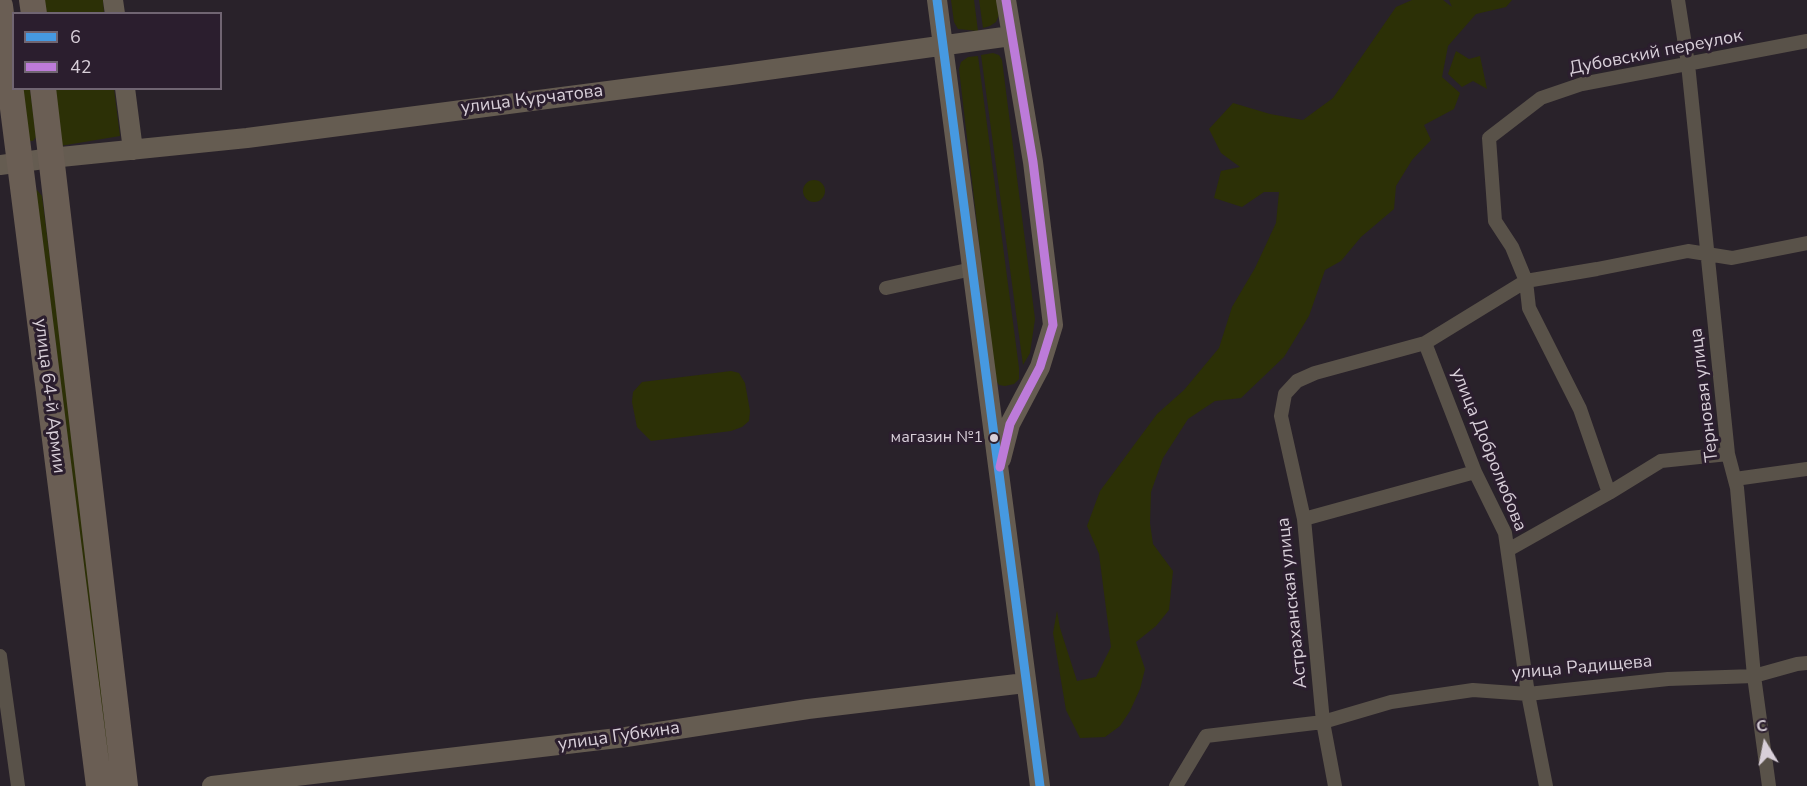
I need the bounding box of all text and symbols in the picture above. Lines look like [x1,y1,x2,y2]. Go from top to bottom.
legend [12,12,222,90]
text: 6 [70,25,81,49]
street label: Дубовский переулок [1567,26,1745,80]
text: 42 [70,55,92,79]
street label: улица Курчатова [460,81,604,119]
street label: улица 64-й Армии [29,317,69,475]
street label: Терновая улица [1686,327,1724,463]
street label: улица Добролюбова [1445,365,1531,535]
place label: магазин №1 [891,428,983,448]
marker: магазин №1 [988,432,1000,444]
street label: Астраханская улица [1273,516,1313,690]
street label: улица Радищева [1511,651,1653,685]
north arrow [1735,714,1795,774]
text: С [1755,714,1769,738]
street label: улица Губкина [557,718,681,756]

